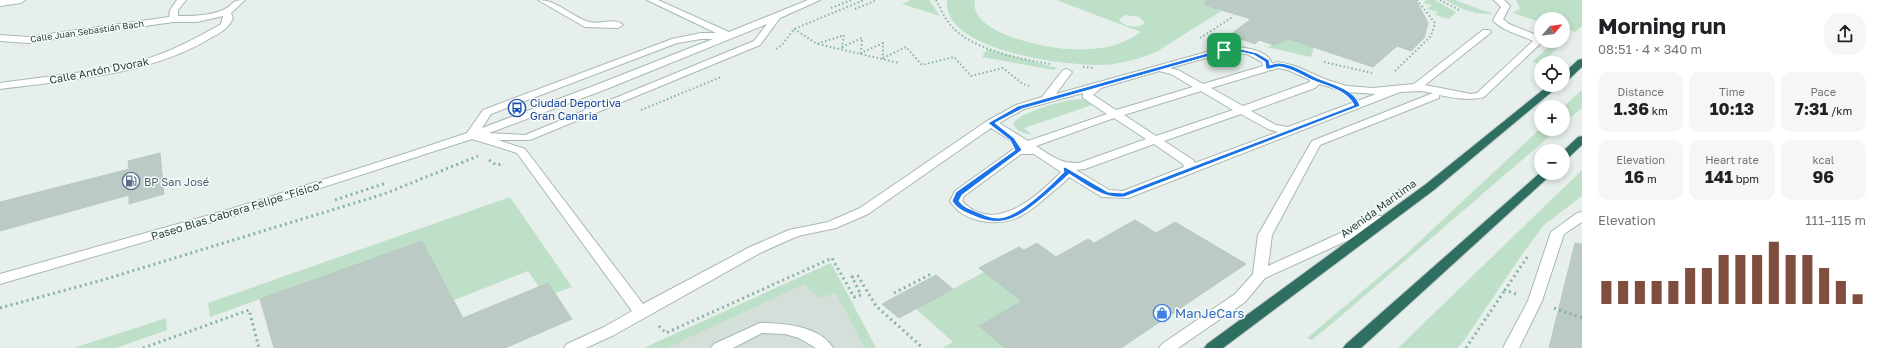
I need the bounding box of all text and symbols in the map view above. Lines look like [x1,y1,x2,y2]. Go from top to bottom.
north arrow [1534,12,1570,48]
map controls [1534,12,1570,180]
text: Morning run [1598,12,1726,39]
button: share [1824,13,1866,55]
street label: Calle Juan Sebastián Bach [30,18,144,44]
pin [1207,33,1241,67]
icon: arrive [1213,39,1235,61]
text: 08:51 · 4 × 340 m [1598,41,1702,57]
street label: Calle Antón Dvorak [48,54,150,86]
button: locate [1534,56,1570,92]
text: Distance [1618,85,1664,98]
text: Time [1719,85,1745,98]
text: Pace [1810,85,1836,98]
place label: Ciudad Deportiva Gran Canaria [530,96,621,122]
bus stop icon: Ciudad Deportiva Gran Canaria [507,98,527,118]
text: 1.36 [1614,98,1649,119]
text: 10:13 [1710,98,1754,119]
text: 7:31 [1794,98,1828,119]
button: + [1534,100,1570,136]
text: km [1649,104,1668,117]
text: /km [1828,104,1852,117]
button: − [1534,144,1570,180]
text: Elevation [1616,153,1665,166]
text: Heart rate [1705,153,1759,166]
text: kcal [1812,153,1834,166]
text: 16 [1625,166,1644,187]
text: 141 [1705,166,1733,187]
text: 96 [1813,166,1834,187]
fuel station icon: BP San José [121,171,141,191]
text: m [1644,172,1657,185]
text: bpm [1733,172,1759,185]
place label: BP San José [144,175,209,188]
street label: Avenida Maritima [1337,176,1419,240]
street label: Paseo Blas Cabrera Felipe "Físico" [149,178,325,242]
text: Elevation [1598,212,1656,228]
text: 111–115 m [1805,212,1866,228]
shop icon: ManJeCars [1152,303,1172,323]
place label: ManJeCars [1175,305,1245,321]

